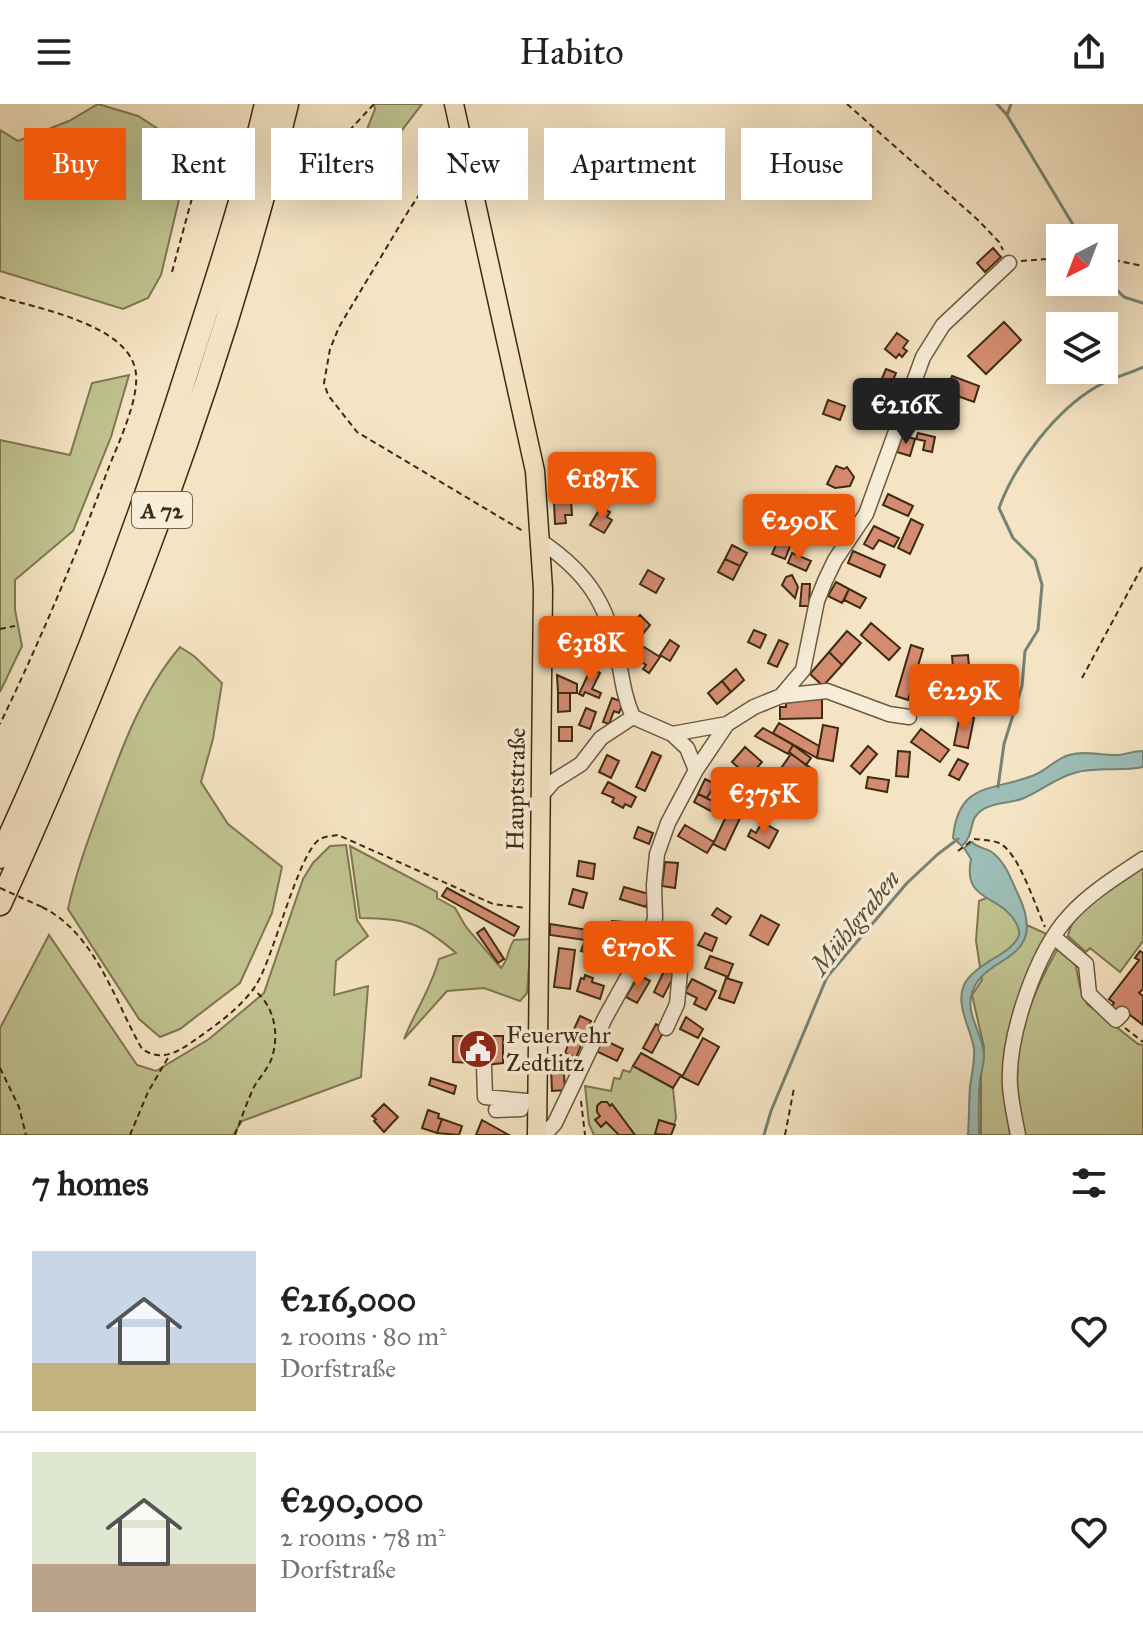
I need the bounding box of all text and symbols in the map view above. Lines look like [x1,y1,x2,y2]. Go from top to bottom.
icon: menu [32,30,76,74]
text: Habito [519,30,624,74]
icon: share [1067,30,1111,74]
chip: Buy [24,128,126,200]
chip: Rent [142,128,255,200]
chip: Filters [271,128,402,200]
chip: New [418,128,528,200]
chip: Apartment [544,128,725,200]
chip: House [741,128,872,200]
north arrow [1046,224,1118,296]
map controls [1046,224,1118,384]
button: layers [1046,312,1118,384]
pin: €216K [850,378,962,446]
text: €216K [871,388,941,420]
pin: €187K [546,452,658,520]
text: €187K [566,462,638,494]
road number: A 72 [132,492,192,528]
pin: €290K [743,494,855,562]
text: €290K [761,504,837,536]
pin: €318K [535,616,647,684]
text: €318K [557,626,625,658]
pin: €229K [908,664,1020,732]
text: €229K [927,674,1001,706]
street label: Hauptstraße [500,727,532,851]
pin: €375K [708,767,820,835]
text: €375K [729,777,799,809]
water label: Mühlgraben [801,863,907,983]
pin: €170K [582,921,694,989]
text: €170K [601,931,675,963]
place label: Feuerwehr Zedtlitz [506,1020,611,1078]
public building icon: Feuerwehr Zedtlitz [457,1028,499,1070]
icon: filters [1067,1161,1111,1205]
text: 7 homes [32,1163,149,1204]
text: €216,000 [280,1279,416,1320]
icon: home [96,1283,192,1379]
icon: heart [1067,1309,1111,1353]
text: 2 rooms · 80 m² [280,1320,447,1352]
text: Dorfstraße [280,1352,396,1384]
text: €290,000 [280,1480,424,1521]
icon: home [96,1484,192,1580]
icon: heart [1067,1510,1111,1554]
text: 2 rooms · 78 m² [280,1521,445,1553]
text: Dorfstraße [280,1553,396,1585]

